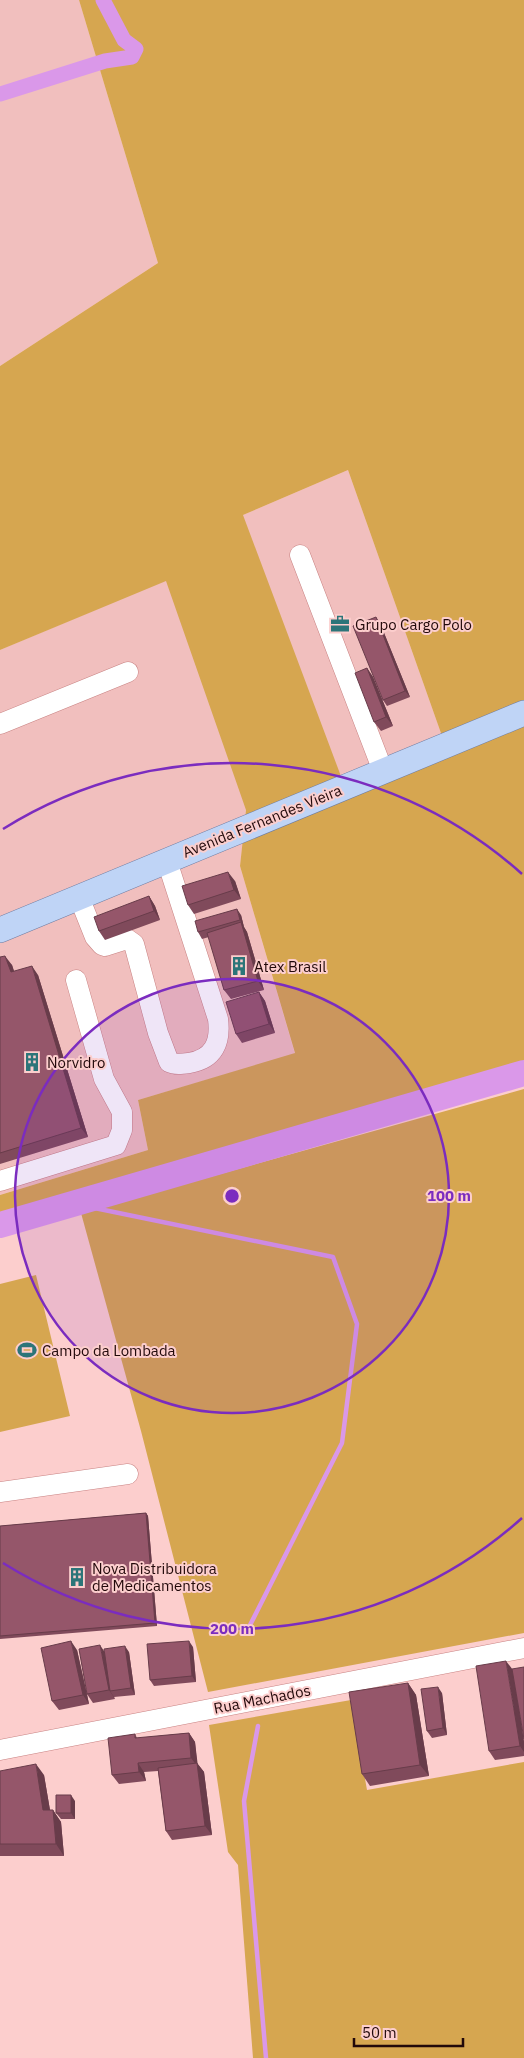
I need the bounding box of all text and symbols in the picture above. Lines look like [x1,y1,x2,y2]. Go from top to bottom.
office icon: Grupo Cargo Polo [329,613,351,635]
place label: Grupo Cargo Polo [355,615,472,634]
street label: Avenida Fernandes Vieira [180,780,344,862]
building icon: Atex Brasil [228,955,250,977]
place label: Atex Brasil [254,957,326,976]
building icon: Norvidro [21,1051,43,1073]
place label: Norvidro [47,1053,105,1072]
text: 100 m [427,1186,471,1205]
centre of rings [223,1187,241,1205]
sports icon: Campo da Lombada [16,1339,38,1361]
place label: Campo da Lombada [42,1341,176,1360]
place label: Nova Distribuidora de Medicamentos [92,1559,217,1595]
building icon: Nova Distribuidora de Medicamentos [66,1566,88,1588]
text: 200 m [210,1619,254,1638]
street label: Rua Machados [212,1680,312,1718]
scale bar [354,2016,463,2048]
text: 50 m [362,2023,397,2042]

